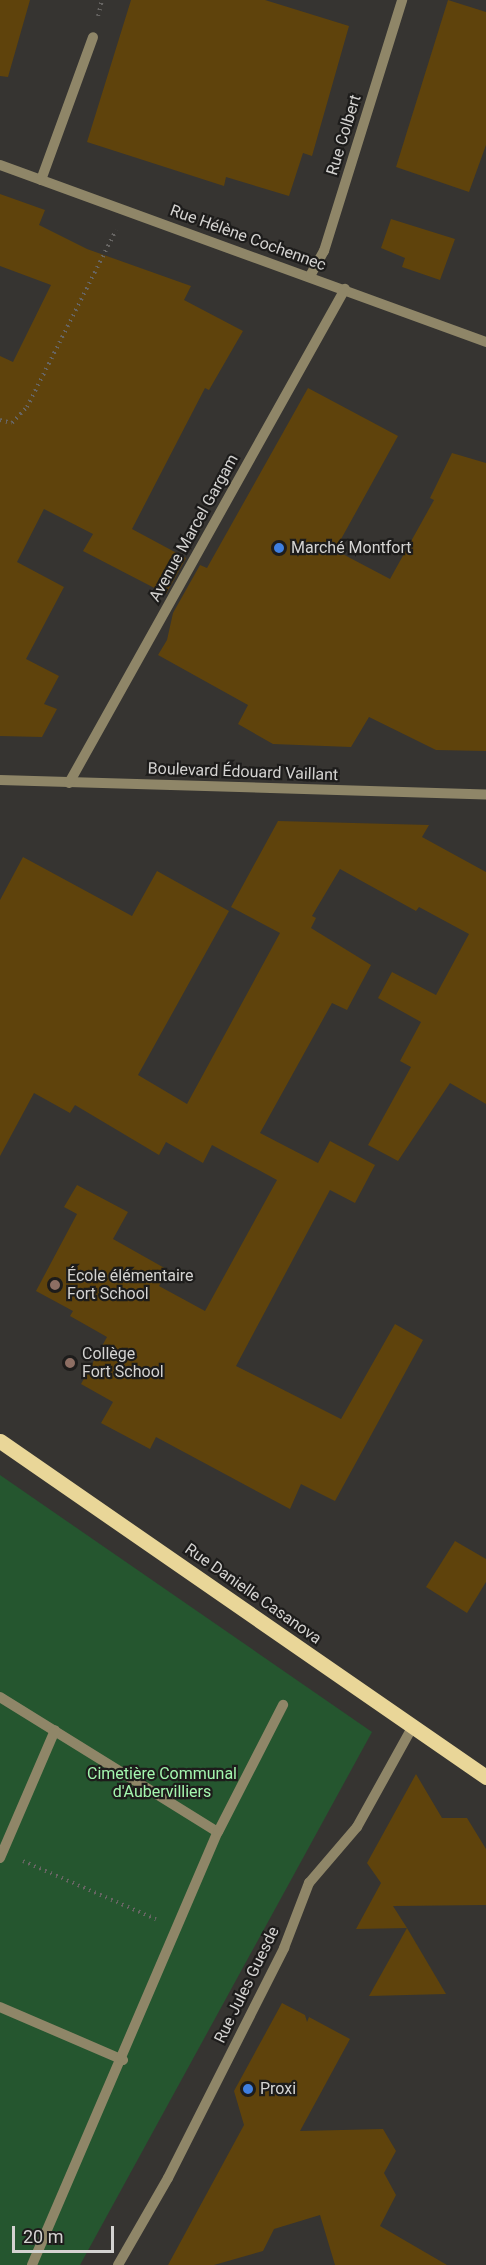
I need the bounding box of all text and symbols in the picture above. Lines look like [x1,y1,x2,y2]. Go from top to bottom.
street label: Rue Colbert [323,92,365,178]
street label: Rue Hélène Cochennec [167,201,329,275]
street label: Avenue Marcel Gargam [145,451,243,605]
place label: Marché Montfort [291,538,411,558]
marker: Marché Montfort [272,541,286,555]
street label: Boulevard Édouard Vaillant [147,759,339,785]
place label: École élémentaire Fort School [67,1266,194,1304]
marker: École élémentaire Fort School [48,1278,62,1292]
place label: Collège Fort School [82,1344,164,1382]
marker: Collège Fort School [63,1356,77,1370]
street label: Rue Danielle Casanova [181,1540,325,1648]
park label: Cimetière Communal d'Aubervilliers [87,1764,237,1802]
street label: Rue Jules Guesde [210,1924,284,2046]
place label: Proxi [260,2079,296,2099]
marker: Proxi [241,2082,255,2096]
scale bar [15,2214,117,2252]
text: 20 m [23,2226,63,2247]

